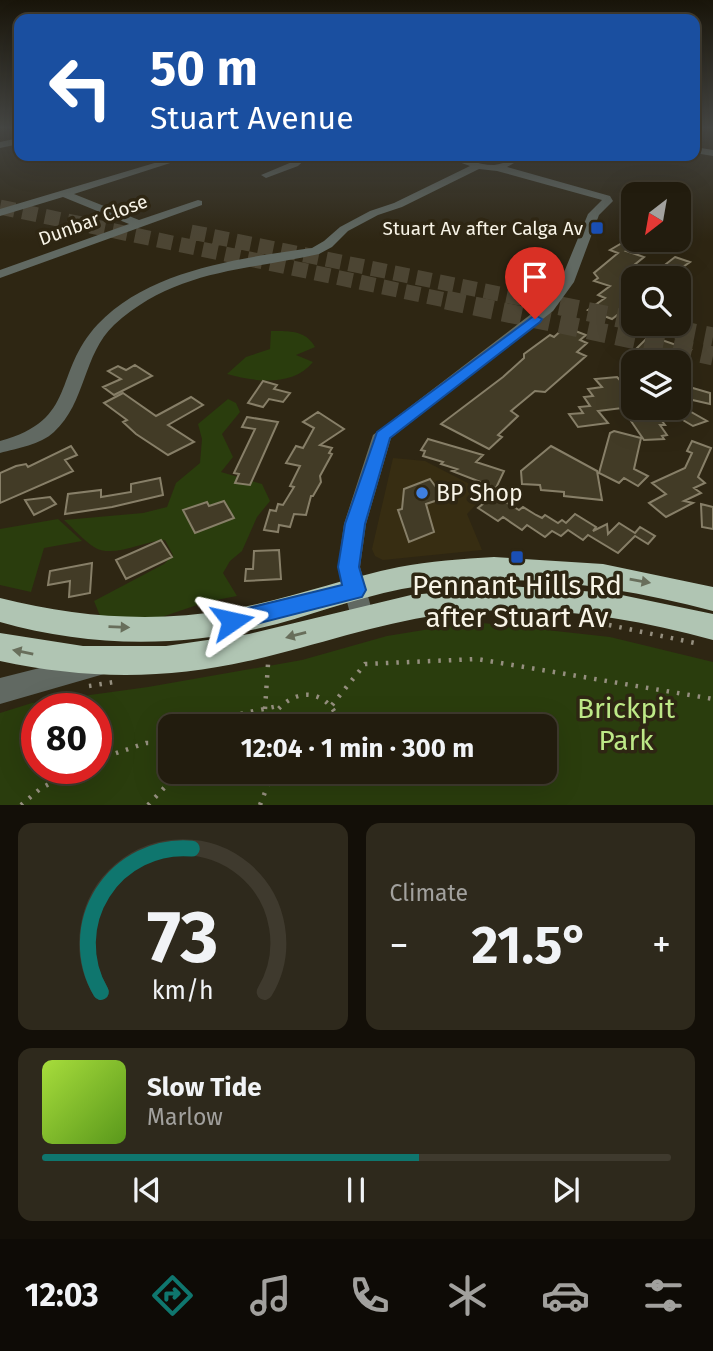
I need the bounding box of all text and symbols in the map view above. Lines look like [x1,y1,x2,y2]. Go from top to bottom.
text: 50 m [150,39,258,98]
icon: left [35,42,126,133]
text: Stuart Avenue [150,99,354,137]
north arrow [621,182,691,252]
map controls [621,182,691,420]
street label: Dunbar Close [35,190,151,250]
place label: Stuart Av after Calga Av [383,217,584,240]
marker: Stuart Av after Calga Av [589,220,605,236]
pin [505,247,565,319]
icon: arrive [516,258,554,296]
button: search [621,266,691,336]
button: layers [621,350,691,420]
place label: BP Shop [436,479,523,507]
marker: BP Shop [414,485,430,501]
marker: Pennant Hills Rd after Stuart Av [509,549,525,565]
place label: Pennant Hills Rd after Stuart Av [412,569,622,634]
one-way arrow [629,576,651,587]
position arrow [195,584,269,658]
one-way arrow [108,622,130,633]
one-way arrow [285,630,307,641]
one-way arrow [12,647,34,658]
park label: Brickpit Park [577,692,676,757]
speed limit sign: 80 [21,693,112,784]
text: 12:04 · 1 min · 300 m [241,733,474,764]
text: Climate [390,879,468,907]
text: 73 [147,895,218,982]
text: 21.5° [472,914,589,977]
text: − [390,922,409,968]
text: + [652,922,671,968]
text: km/h [152,976,214,1006]
text: Slow Tide [147,1072,262,1103]
text: Marlow [147,1103,223,1131]
icon: previous [128,1171,166,1209]
icon: pause [337,1171,375,1209]
icon: next [547,1171,585,1209]
icon: directions [148,1271,197,1320]
icon: music [246,1271,295,1320]
icon: phone [345,1271,394,1320]
icon: climate [443,1271,492,1320]
icon: car [541,1271,590,1320]
icon: filters [639,1271,688,1320]
text: 12:03 [25,1276,99,1314]

